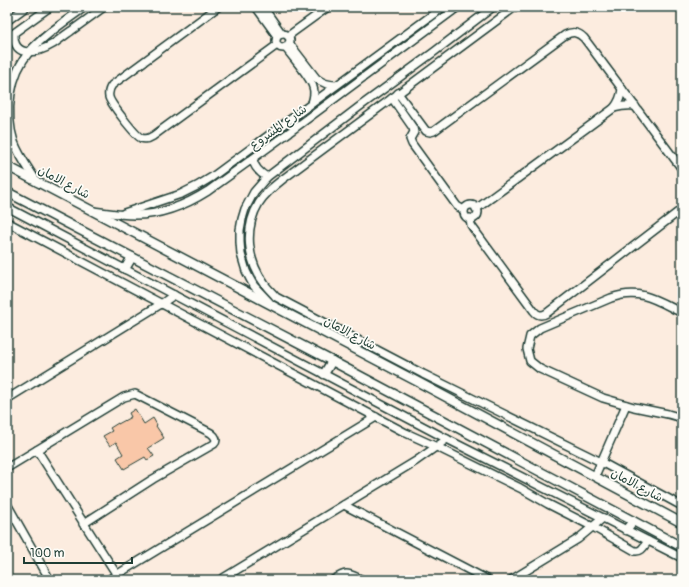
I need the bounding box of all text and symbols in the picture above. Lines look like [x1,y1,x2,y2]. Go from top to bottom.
street label: شارع المشروع [247,102,311,154]
street label: شارع الامان [35,163,92,203]
street label: شارع الامان [321,314,378,354]
street label: شارع الامان [608,466,665,506]
scale bar [24,539,132,565]
text: 100 m [30,546,65,561]

